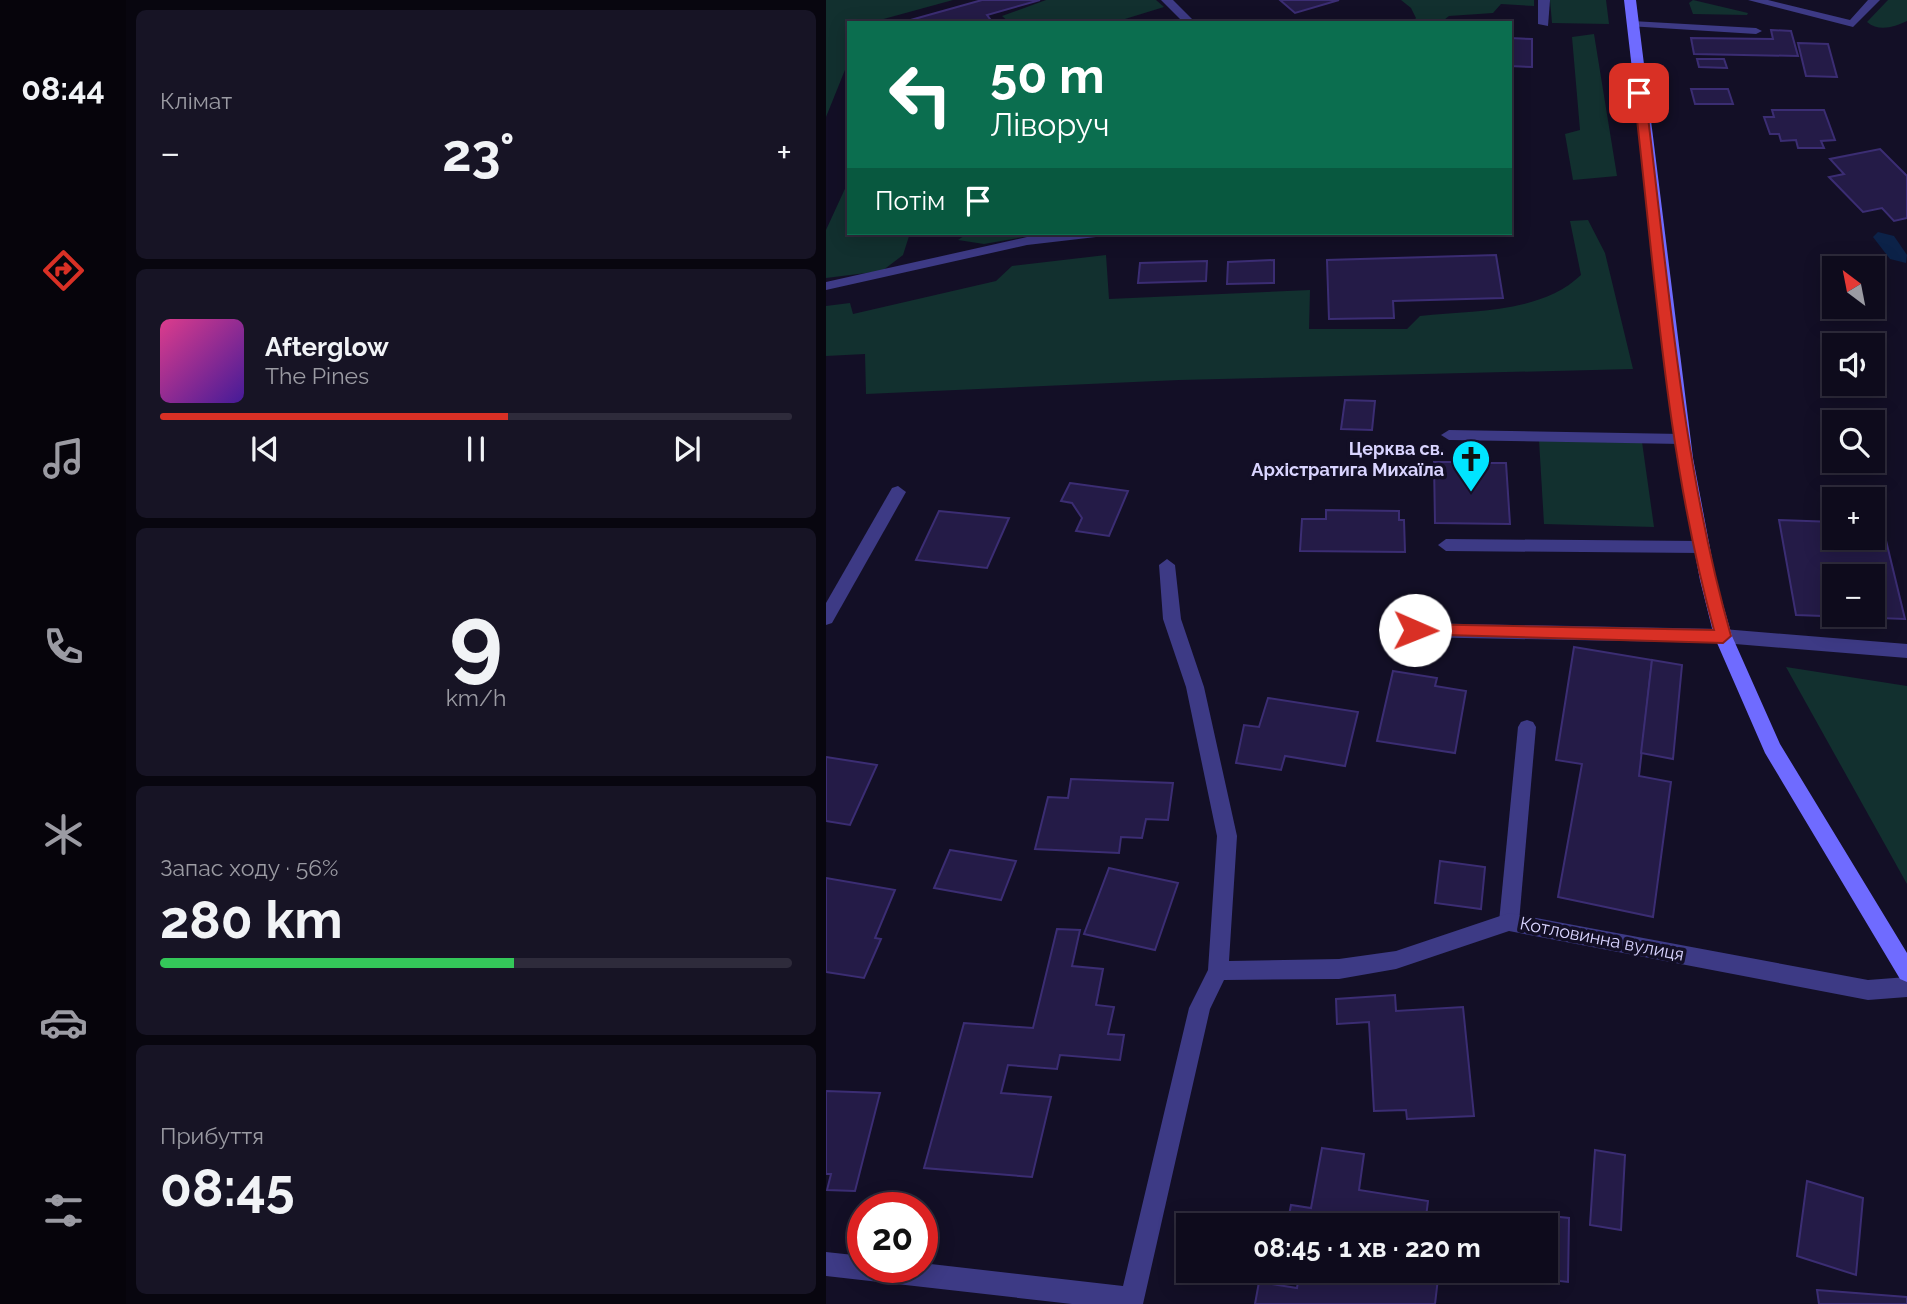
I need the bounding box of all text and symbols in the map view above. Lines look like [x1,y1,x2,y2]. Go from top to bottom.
text: 50 m [990,47,1105,104]
icon: left [875,49,966,140]
pin [1609,63,1669,123]
text: 08:44 [21,70,105,107]
icon: arrive [1620,74,1658,112]
text: Клімат [160,87,232,114]
text: Ліворуч [990,106,1109,143]
text: 23° [442,122,515,183]
text: − [160,130,180,175]
text: + [776,130,792,175]
icon: arrive [959,182,997,220]
text: Потім [875,186,945,216]
icon: directions [39,246,88,295]
north arrow [1822,256,1885,318]
map controls [1822,256,1885,627]
text: Afterglow [265,332,389,362]
button: sound [1822,333,1885,396]
text: The Pines [265,362,369,389]
button: search [1822,410,1885,473]
icon: previous [246,430,284,468]
icon: pause [457,430,495,468]
icon: next [668,430,706,468]
icon: music [39,434,88,483]
place label: Церква св. Архістратига Михаїла [1251,438,1444,480]
church icon: Церква св. Архістратига Михаїла [1450,438,1492,493]
button: + [1822,487,1885,550]
button: − [1822,564,1885,627]
text: 9 [449,585,503,692]
position arrow [1378,593,1452,667]
icon: phone [39,622,88,671]
text: km/h [446,684,506,711]
icon: climate [39,810,88,859]
text: Запас ходу · 56% [160,854,339,881]
text: 280 km [160,889,343,950]
street label: Котловинна вулиця [1518,912,1686,965]
icon: car [39,998,88,1047]
text: Прибуття [160,1122,264,1149]
text: 08:45 [160,1157,295,1218]
icon: filters [39,1186,88,1235]
speed limit sign: 20 [847,1192,938,1283]
text: 08:45 · 1 хв · 220 m [1253,1233,1481,1263]

